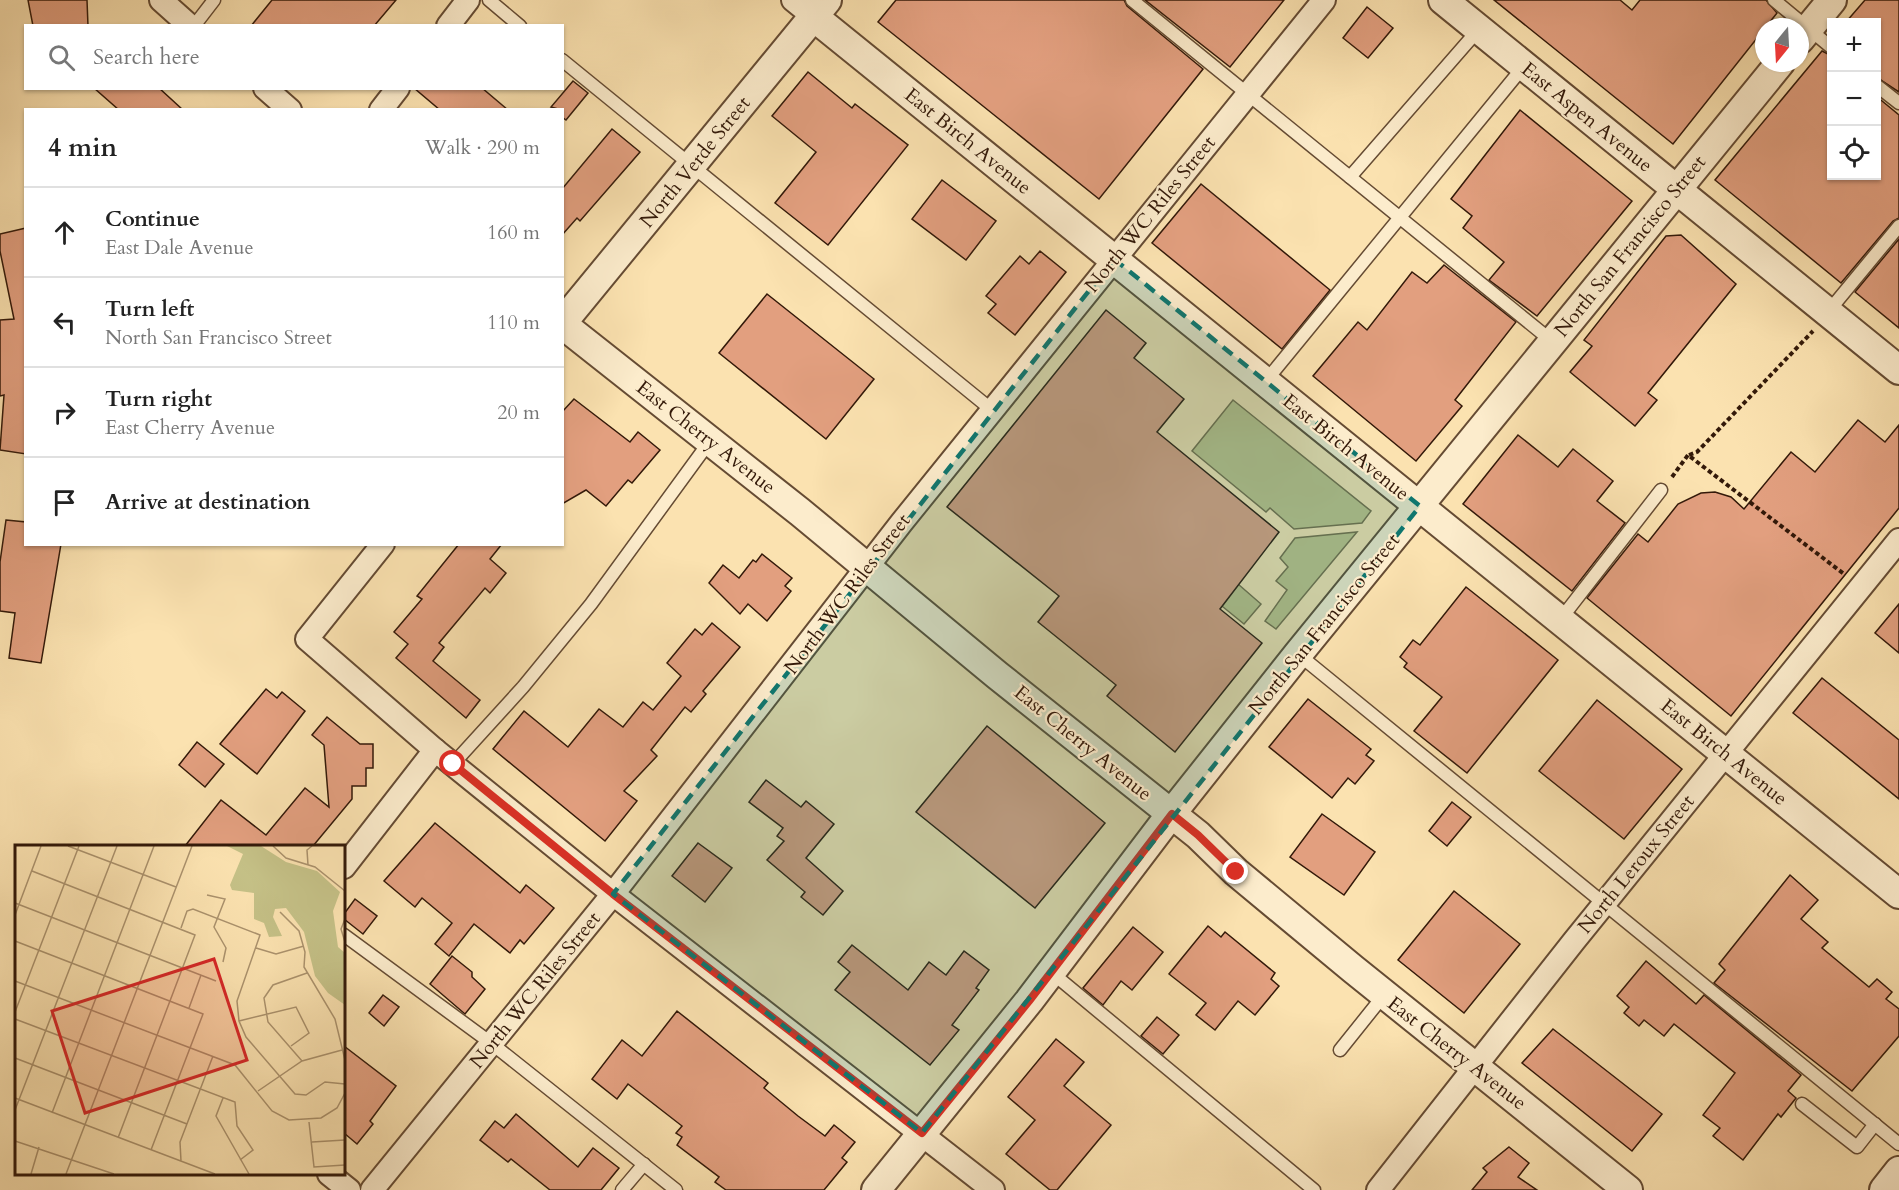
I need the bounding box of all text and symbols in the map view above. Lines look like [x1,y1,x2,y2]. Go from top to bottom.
north arrow [1755,18,1809,72]
map controls [1827,18,1881,180]
button: + [1827,18,1881,72]
search box [24,24,564,90]
icon: search [45,41,78,74]
text: Search here [93,42,200,72]
street label: East Aspen Avenue [1516,56,1658,178]
button: − [1827,72,1881,126]
street label: East Birch Avenue [899,81,1037,201]
street label: North Verde Street [633,90,757,233]
button: locate [1827,126,1881,180]
street label: North WC Riles Street [1078,129,1222,298]
text: 4 min [48,130,117,165]
text: Walk · 290 m [425,134,540,161]
street label: North San Francisco Street [1548,149,1712,343]
text: Continue [105,204,200,234]
icon: ahead [48,216,81,249]
text: 160 m [487,219,540,246]
text: East Dale Avenue [105,234,254,261]
text: Turn left [105,294,194,324]
icon: left [48,306,81,339]
text: 110 m [487,309,540,336]
text: North San Francisco Street [105,324,332,351]
street label: East Cherry Avenue [631,374,781,500]
text: Turn right [105,384,212,414]
street label: East Birch Avenue [1277,387,1415,507]
icon: right [48,396,81,429]
text: 20 m [497,399,540,426]
text: East Cherry Avenue [105,414,275,441]
icon: arrive [48,486,81,519]
text: Arrive at destination [105,487,310,517]
street label: North WC Riles Street [778,508,917,680]
street label: North San Francisco Street [1242,527,1406,721]
street label: East Cherry Avenue [1008,679,1158,807]
street label: East Birch Avenue [1655,692,1793,812]
route start [439,750,465,776]
street label: North Leroux Street [1572,788,1701,939]
inset map [15,845,345,1175]
route end [1222,858,1248,884]
street label: North WC Riles Street [463,905,607,1074]
street label: East Cherry Avenue [1382,990,1532,1116]

